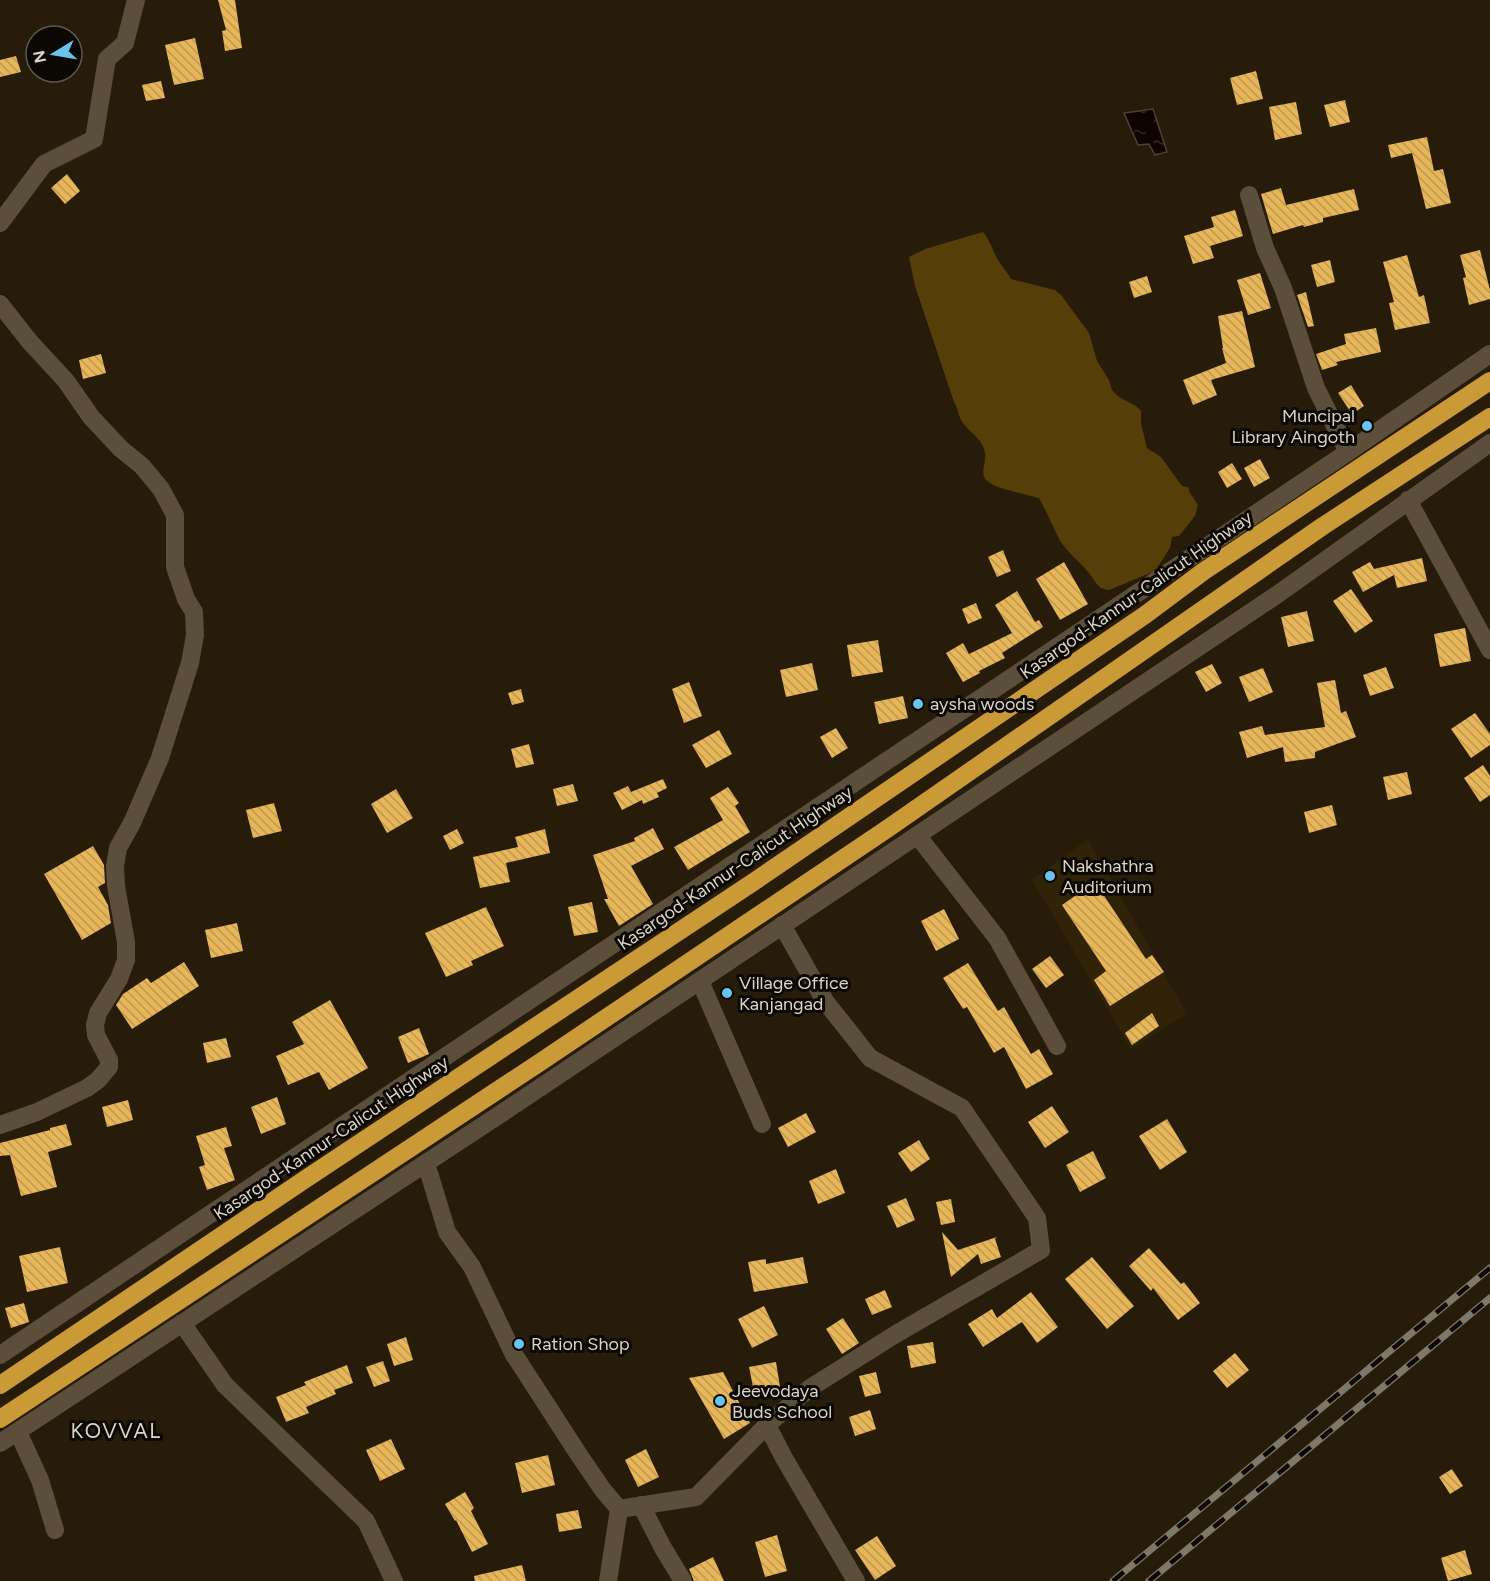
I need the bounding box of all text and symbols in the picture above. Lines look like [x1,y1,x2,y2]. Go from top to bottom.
north arrow [24,24,84,84]
text: N [29,49,50,65]
place label: Muncipal Library Aingoth [1231,405,1355,448]
marker: Muncipal Library Aingoth [1360,419,1374,433]
street label: Kasargod-Kannur-Calicut Highway [1016,506,1257,684]
place label: aysha woods [930,693,1034,715]
marker: aysha woods [911,697,925,711]
street label: Kasargod-Kannur-Calicut Highway [613,781,857,955]
place label: Nakshathra Auditorium [1062,855,1154,898]
marker: Nakshathra Auditorium [1043,869,1057,883]
place label: Village Office Kanjangad [739,972,849,1015]
marker: Village Office Kanjangad [720,986,734,1000]
street label: Kasargod-Kannur-Calicut Highway [209,1051,453,1225]
place label: Ration Shop [531,1333,630,1355]
marker: Ration Shop [512,1337,526,1351]
place label: Jeevodaya Buds School [732,1380,832,1423]
marker: Jeevodaya Buds School [713,1394,727,1408]
district label: KOVVAL [70,1418,162,1443]

